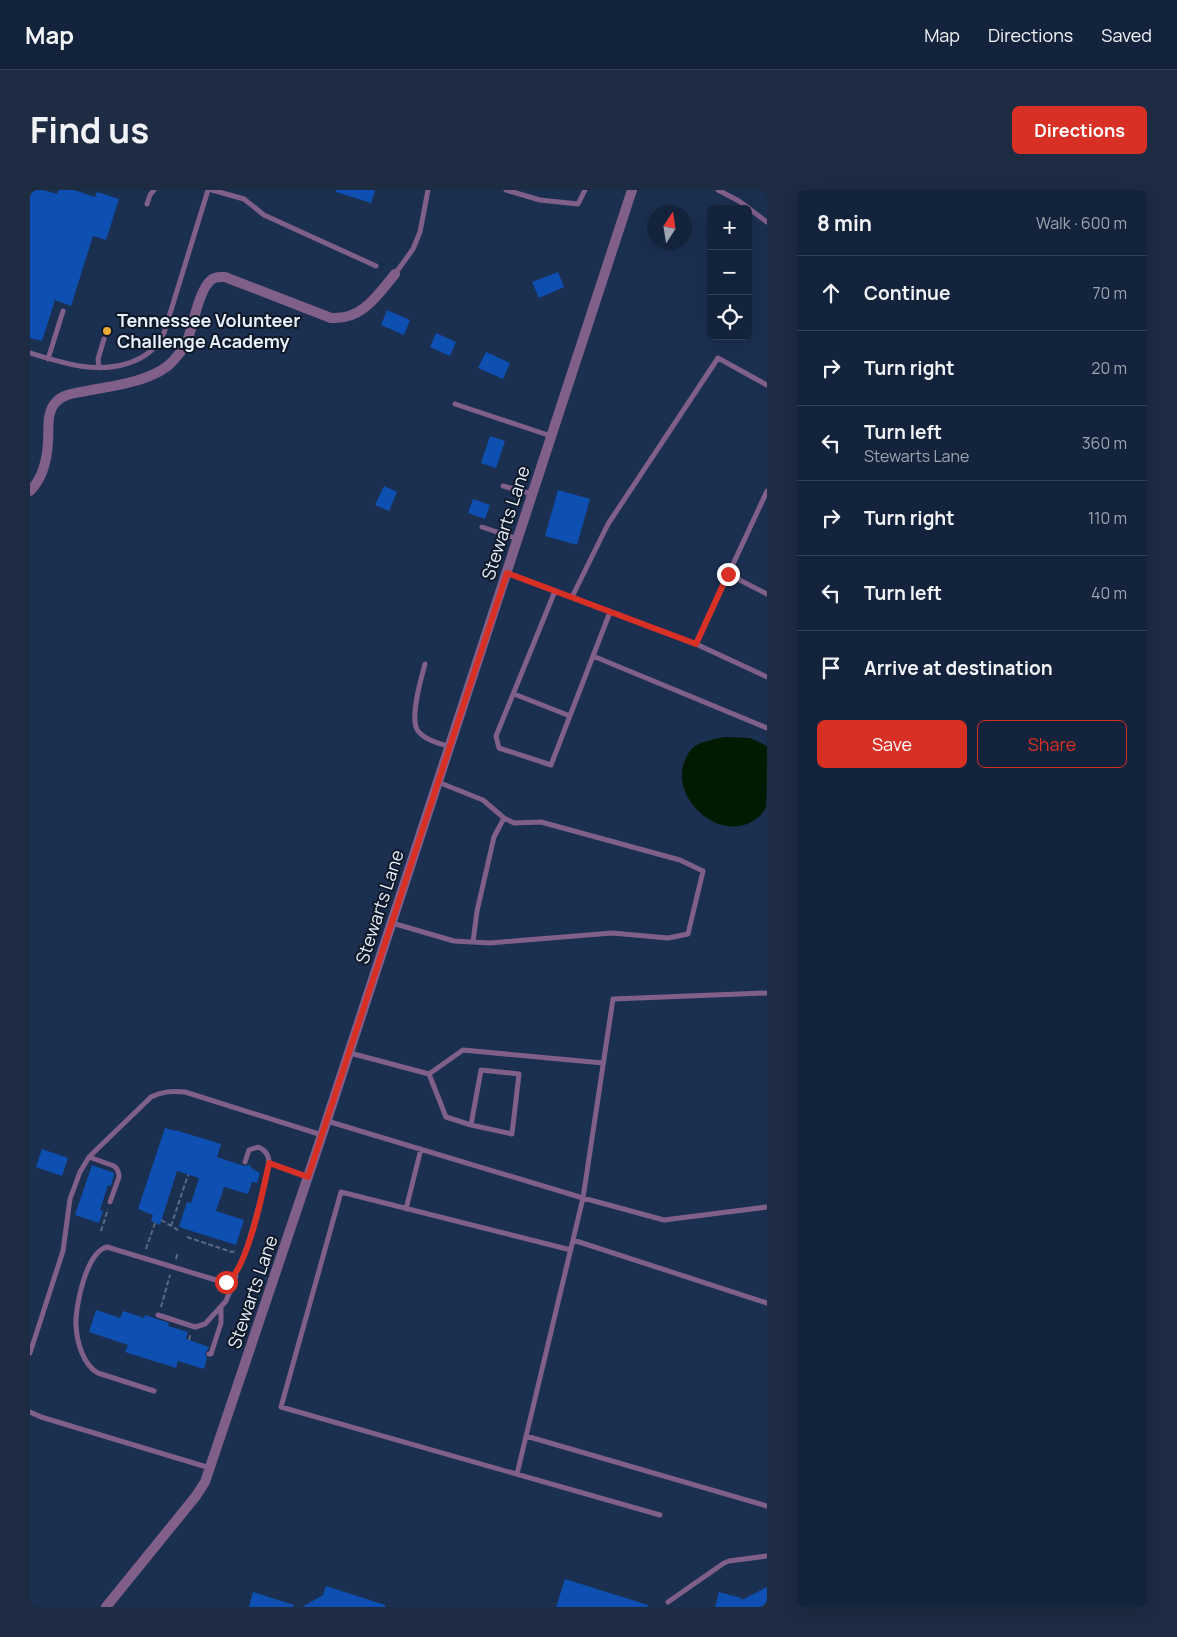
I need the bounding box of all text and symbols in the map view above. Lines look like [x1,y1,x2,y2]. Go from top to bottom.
text: Map [25,18,74,51]
text: Map [924,23,960,47]
text: Directions [988,23,1073,47]
text: Saved [1101,23,1152,47]
text: Find us [30,106,149,154]
button: Directions [1012,106,1147,154]
north arrow [647,205,692,250]
map controls [707,205,752,340]
button: + [707,205,752,250]
text: 8 min [817,209,872,237]
text: Walk · 600 m [1036,212,1127,234]
button: − [707,250,752,295]
icon: ahead [817,279,845,307]
text: Continue [864,280,950,306]
text: 70 m [1092,282,1127,304]
button: locate [707,295,752,340]
place label: Tennessee Volunteer Challenge Academy [117,308,300,353]
marker: Tennessee Volunteer Challenge Academy [101,325,113,337]
icon: right [817,354,845,382]
text: Turn right [864,355,954,381]
text: 20 m [1091,357,1127,379]
text: Turn left [864,419,942,445]
icon: left [817,429,845,457]
text: 360 m [1082,432,1127,454]
text: Stewarts Lane [864,445,969,467]
street label: Stewarts Lane [475,463,535,583]
icon: right [817,504,845,532]
text: Turn right [864,505,954,531]
text: 110 m [1088,507,1127,529]
route end [717,563,740,586]
icon: left [817,579,845,607]
text: Turn left [864,580,942,606]
text: 40 m [1091,582,1127,604]
icon: arrive [817,654,845,682]
text: Arrive at destination [864,655,1053,681]
button: Save [817,720,967,768]
button: Share [977,720,1127,768]
street label: Stewarts Lane [349,847,409,967]
street label: Stewarts Lane [221,1232,283,1352]
route start [215,1271,238,1294]

